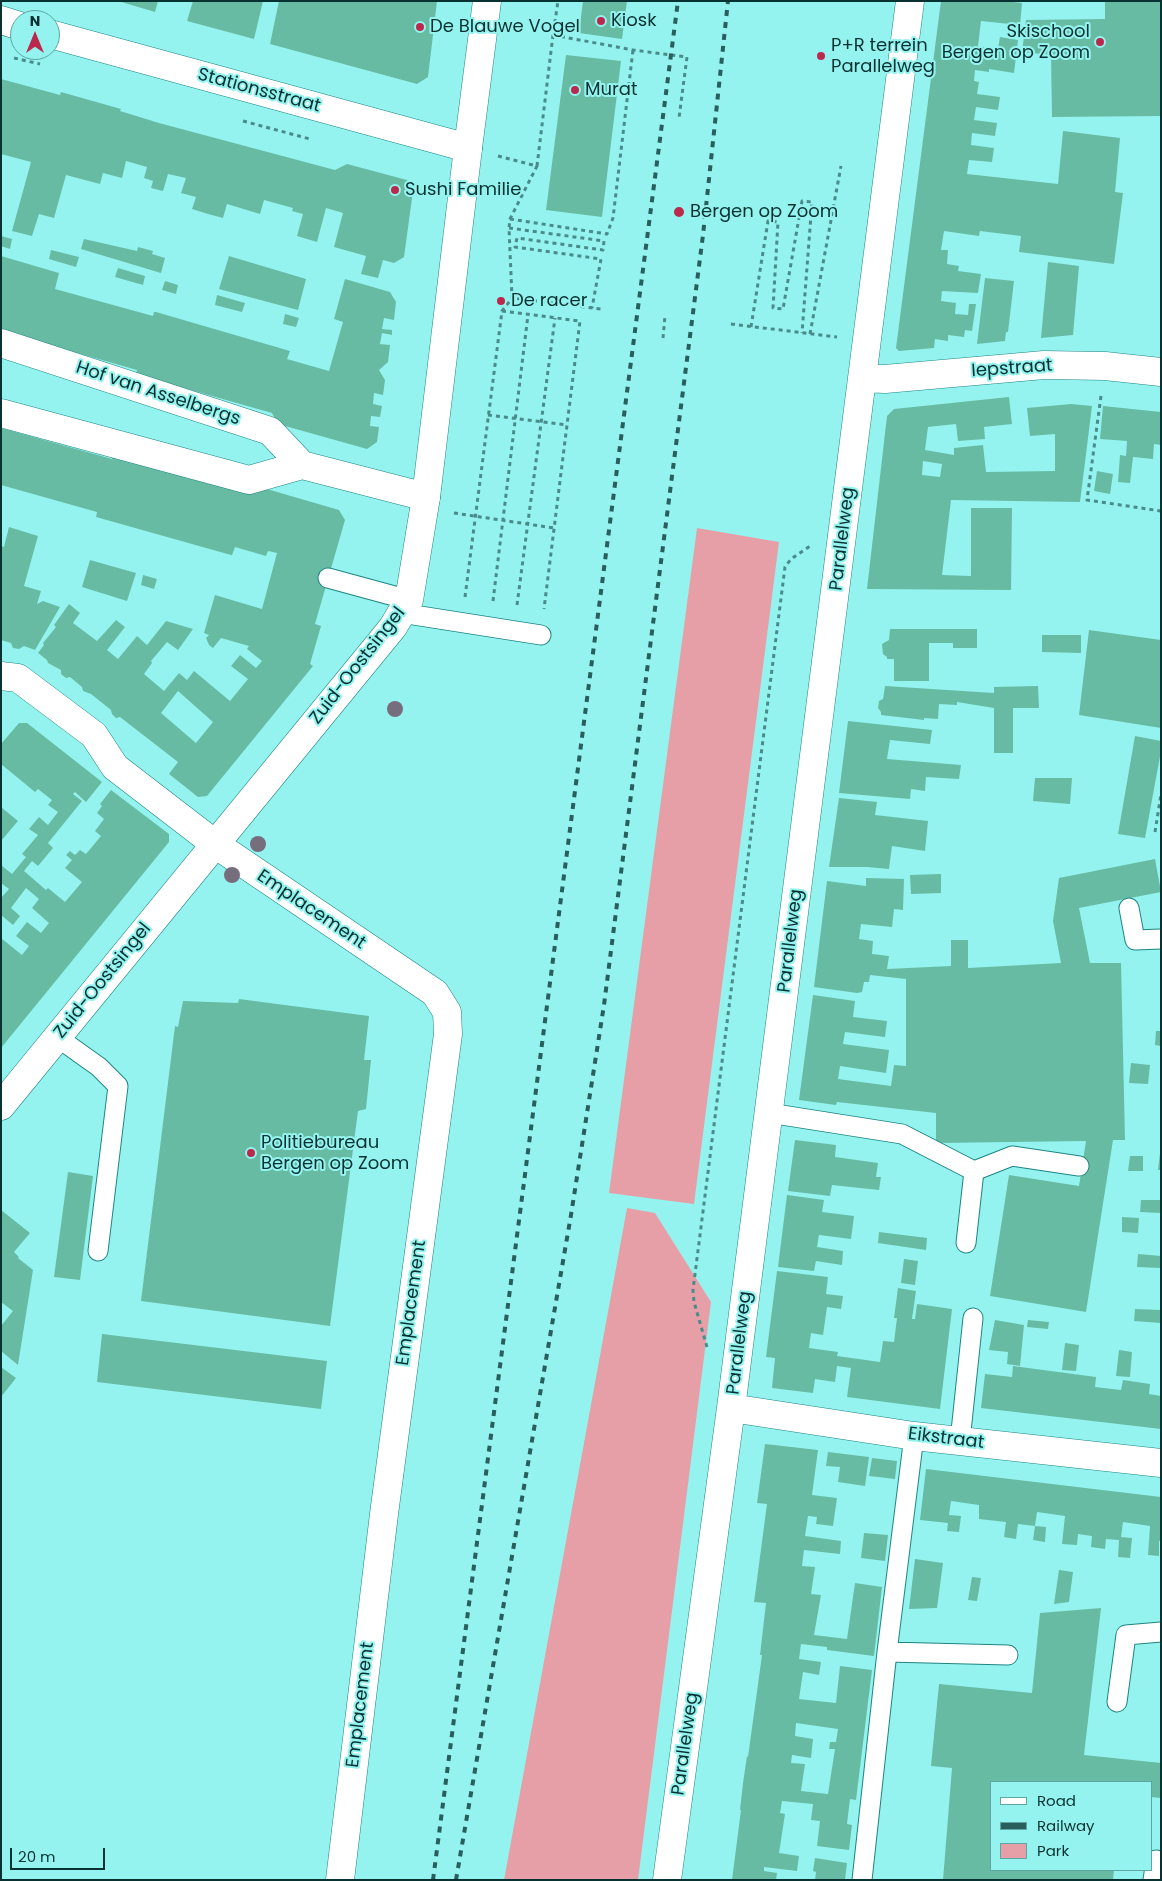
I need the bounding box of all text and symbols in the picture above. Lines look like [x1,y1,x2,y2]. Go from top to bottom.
north arrow [10,10,60,60]
place label: Kiosk [611,10,656,32]
text: N [30,11,40,31]
marker: Kiosk [595,15,607,27]
place label: De Blauwe Vogel [430,16,580,38]
marker: De Blauwe Vogel [414,21,426,33]
place label: Skischool Bergen op Zoom [942,21,1090,64]
place label: P+R terrein Parallelweg [831,35,935,78]
marker: Skischool Bergen op Zoom [1094,36,1106,48]
marker: P+R terrein Parallelweg [815,50,827,62]
street label: Stationsstraat [195,64,323,118]
place label: Murat [585,79,637,101]
marker: Murat [569,84,581,96]
place label: Sushi Familie [405,179,521,201]
marker: Sushi Familie [389,184,401,196]
place label: Bergen op Zoom [690,201,838,223]
marker: Bergen op Zoom [672,205,686,219]
place label: De racer [511,290,587,312]
marker: De racer [495,295,507,307]
street label: Iepstraat [971,355,1053,383]
street label: Hof van Asselbergs [73,357,243,431]
street label: Parallelweg [826,486,860,592]
street label: Zuid-Oostsingel [306,603,410,729]
street label: Emplacement [253,866,369,954]
street label: Parallelweg [774,888,808,994]
street label: Zuid-Oostsingel [50,919,156,1043]
place label: Politiebureau Bergen op Zoom [261,1132,409,1174]
marker: Politiebureau Bergen op Zoom [245,1147,257,1159]
street label: Emplacement [393,1239,431,1367]
street label: Parallelweg [723,1290,757,1396]
street label: Eikstraat [907,1424,985,1454]
street label: Emplacement [343,1641,379,1769]
street label: Parallelweg [668,1691,704,1797]
legend [990,1781,1152,1871]
text: Road [1037,1790,1076,1811]
text: Railway [1037,1815,1095,1836]
scale bar [12,1838,108,1870]
text: Park [1037,1840,1069,1861]
text: 20 m [18,1846,56,1867]

